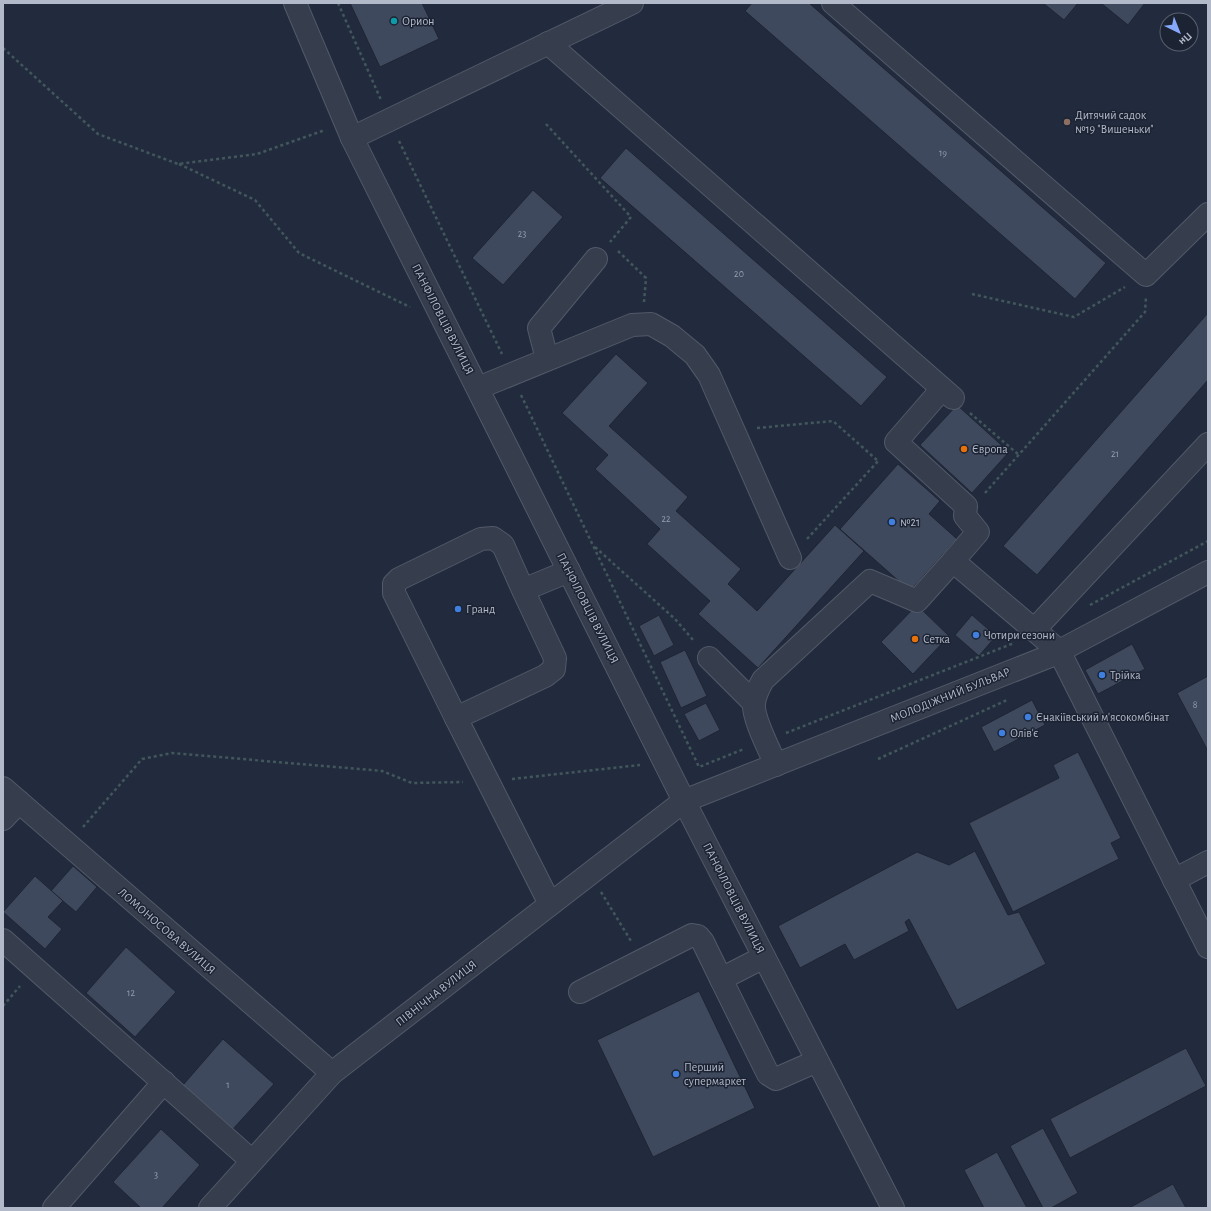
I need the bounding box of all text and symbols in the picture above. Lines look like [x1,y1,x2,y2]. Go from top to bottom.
north arrow [1159,12,1199,52]
place label: Орион [402,15,435,27]
marker: Орион [389,16,399,26]
text: Пн [1177,30,1194,48]
place label: Дитячий садок №19 "Вишеньки" [1075,109,1154,135]
marker: Дитячий садок №19 "Вишеньки" [1062,117,1072,127]
house number: 19 [939,148,947,158]
house number: 23 [518,229,526,239]
street label: ПАНФІЛОВЦІВ ВУЛИЦЯ [410,262,476,376]
house number: 20 [734,269,744,279]
place label: Європа [972,443,1008,455]
marker: Європа [959,444,969,454]
house number: 21 [1111,449,1119,459]
house number: 22 [661,514,671,524]
place label: №21 [900,516,920,528]
marker: №21 [887,517,897,527]
street label: ПАНФІЛОВЦІВ ВУЛИЦЯ [555,551,621,665]
place label: Гранд [466,603,495,615]
marker: Гранд [453,604,463,614]
place label: Чотири сезони [984,629,1055,641]
marker: Чотири сезони [971,630,981,640]
place label: Сетка [923,633,951,645]
marker: Сетка [910,634,920,644]
street label: МОЛОДІЖНИЙ БУЛЬВАР [888,664,1012,725]
place label: Трійка [1110,669,1141,681]
marker: Трійка [1097,670,1107,680]
house number: 8 [1193,700,1198,710]
place label: Єнакіївський м'ясокомбінат [1036,711,1170,723]
marker: Єнакіївський м'ясокомбінат [1023,712,1033,722]
place label: Олів'є [1010,727,1038,739]
marker: Олів'є [997,728,1007,738]
street label: ПАНФІЛОВЦІВ ВУЛИЦЯ [701,841,767,955]
street label: ЛОМОНОСОВА ВУЛИЦЯ [116,886,218,976]
street label: ПІВНІЧНА ВУЛИЦЯ [393,958,479,1028]
house number: 12 [127,988,135,998]
place label: Перший супермаркет [684,1061,746,1088]
marker: Перший супермаркет [671,1069,681,1079]
house number: 1 [226,1080,230,1090]
house number: 3 [154,1170,158,1180]

